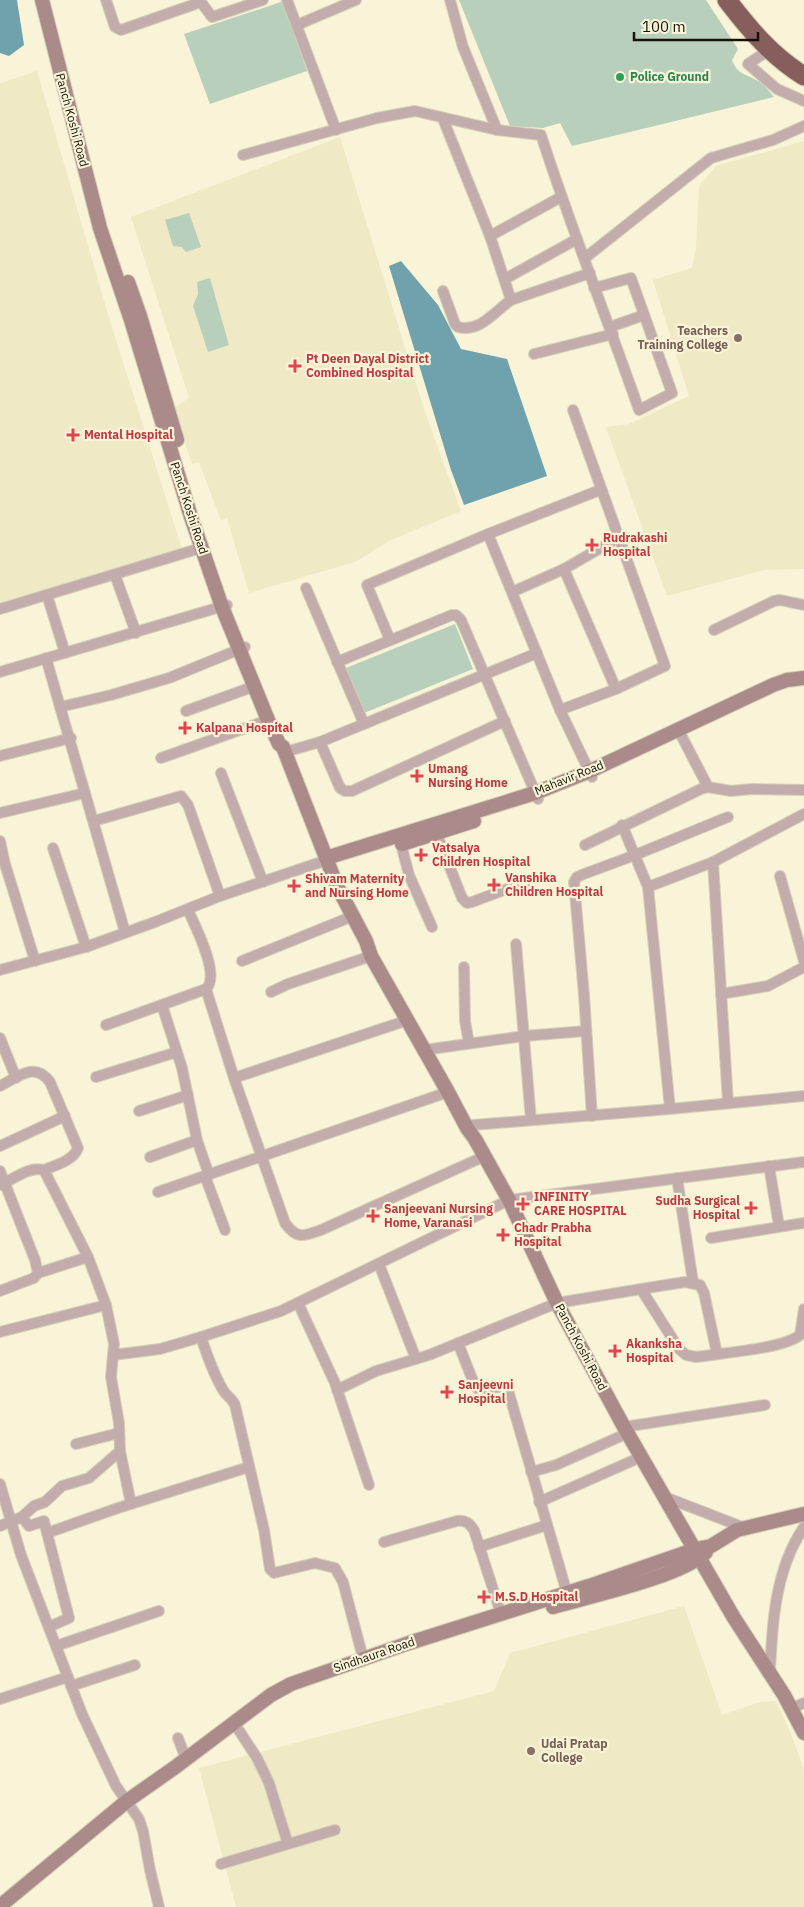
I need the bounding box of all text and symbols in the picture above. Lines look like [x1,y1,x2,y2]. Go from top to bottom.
scale bar [634,10,758,42]
text: 100 m [642,17,686,36]
place label: Police Ground [630,69,709,84]
street label: Panch Koshi Road [53,71,92,168]
marker: Police Ground [614,71,626,83]
place label: Teachers Training College [638,323,728,352]
marker: Teachers Training College [732,332,744,344]
place label: Pt Deen Dayal District Combined Hospital [306,351,430,380]
marker: Pt Deen Dayal District Combined Hospital [288,359,302,373]
place label: Mental Hospital [84,427,173,442]
marker: Mental Hospital [66,428,80,442]
street label: Panch Koshi Road [167,460,211,556]
place label: Rudrakashi Hospital [603,530,667,559]
marker: Rudrakashi Hospital [585,538,599,552]
place label: Kalpana Hospital [196,720,293,735]
marker: Kalpana Hospital [178,721,192,735]
street label: Mahavir Road [532,757,605,798]
place label: Umang Nursing Home [428,761,508,790]
marker: Umang Nursing Home [410,769,424,783]
place label: Vatsalya Children Hospital [432,840,531,869]
marker: Vatsalya Children Hospital [414,848,428,862]
place label: Vanshika Children Hospital [505,870,604,899]
place label: Shivam Maternity and Nursing Home [305,871,409,900]
marker: Vanshika Children Hospital [487,878,501,892]
marker: Shivam Maternity and Nursing Home [287,879,301,893]
place label: INFINITY CARE HOSPITAL [534,1189,627,1218]
place label: Sudha Surgical Hospital [655,1193,740,1222]
marker: INFINITY CARE HOSPITAL [516,1197,530,1211]
place label: Sanjeevani Nursing Home, Varanasi [384,1201,493,1230]
marker: Sudha Surgical Hospital [744,1201,758,1215]
marker: Sanjeevani Nursing Home, Varanasi [366,1209,380,1223]
place label: Chadr Prabha Hospital [514,1220,591,1249]
marker: Chadr Prabha Hospital [496,1228,510,1242]
street label: Panch Koshi Road [552,1301,611,1393]
place label: Akanksha Hospital [626,1336,682,1365]
marker: Akanksha Hospital [608,1344,622,1358]
place label: Sanjeevni Hospital [458,1377,513,1406]
marker: Sanjeevni Hospital [440,1385,454,1399]
place label: M.S.D Hospital [495,1589,579,1604]
marker: M.S.D Hospital [477,1590,491,1604]
street label: Sindhaura Road [331,1634,416,1675]
place label: Udai Pratap College [541,1736,608,1765]
marker: Udai Pratap College [525,1745,537,1757]

